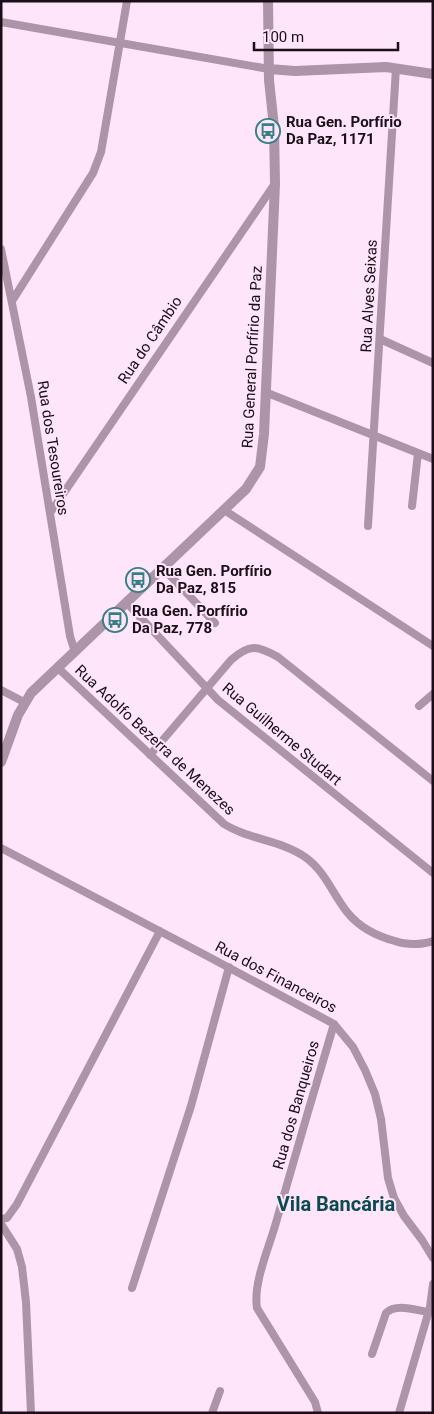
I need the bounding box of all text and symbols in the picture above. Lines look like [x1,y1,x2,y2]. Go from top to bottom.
scale bar [254,20,398,52]
text: 100 m [262,28,304,46]
place label: Rua Gen. Porfírio Da Paz, 1171 [286,113,402,148]
bus stop icon: Rua Gen. Porfírio Da Paz, 1171 [255,118,281,144]
street label: Rua Alves Seixas [357,239,381,353]
street label: Rua General Porfírio da Paz [238,265,266,449]
street label: Rua do Câmbio [114,293,186,387]
street label: Rua dos Tesoureiros [33,379,73,517]
place label: Rua Gen. Porfírio Da Paz, 815 [156,562,272,597]
bus stop icon: Rua Gen. Porfírio Da Paz, 815 [125,567,151,593]
place label: Rua Gen. Porfírio Da Paz, 778 [132,602,248,637]
bus stop icon: Rua Gen. Porfírio Da Paz, 778 [102,607,128,633]
street label: Rua Adolfo Bezerra de Menezes [71,661,239,819]
street label: Rua Guilherme Studart [219,679,345,789]
street label: Rua dos Financeiros [212,937,340,1017]
street label: Rua dos Banqueiros [269,1038,323,1172]
district label: Vila Bancária [277,1192,396,1216]

